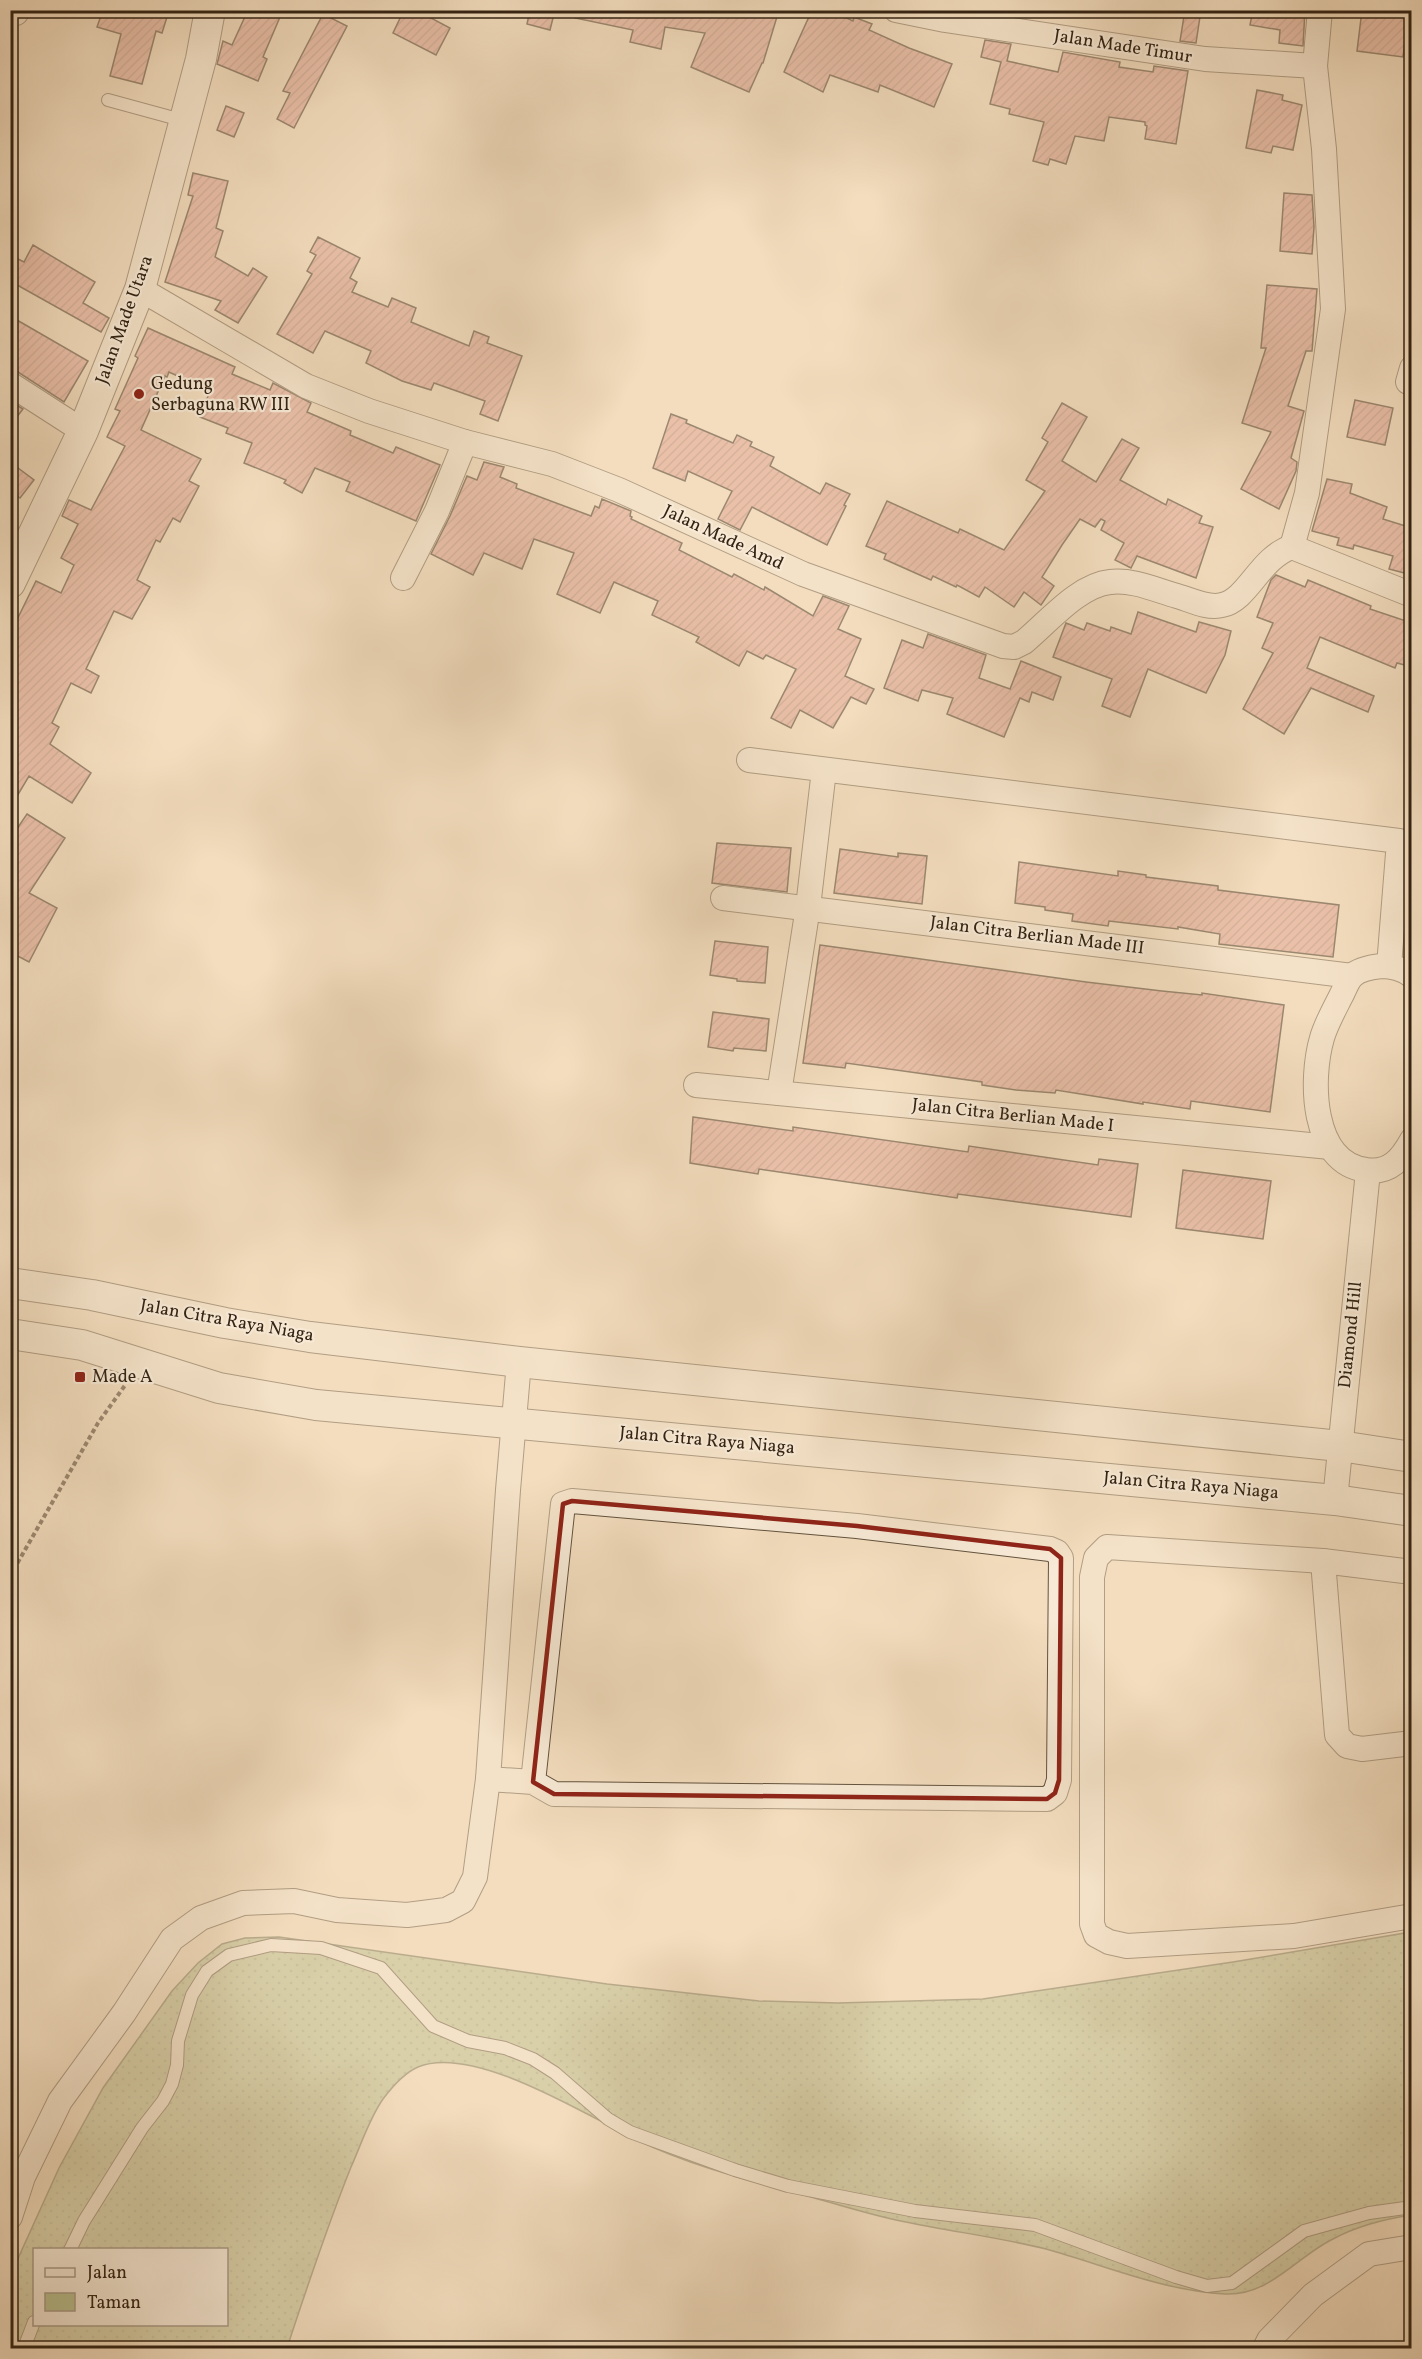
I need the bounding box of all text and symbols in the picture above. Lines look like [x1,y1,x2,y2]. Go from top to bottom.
street label: Jalan Made Timur [1052,24,1194,70]
street label: Jalan Made Utara [90,252,160,388]
place label: Gedung Serbaguna RW III [151,372,290,418]
marker: Gedung Serbaguna RW III [132,387,146,401]
street label: Jalan Made Amd [659,499,787,577]
street label: Jalan Citra Berlian Made III [928,910,1146,962]
street label: Jalan Citra Berlian Made I [911,1093,1115,1139]
street label: Diamond Hill [1333,1280,1369,1390]
street label: Jalan Citra Raya Niaga [138,1293,316,1349]
place label: Made A [92,1365,153,1390]
marker: Made A [73,1370,87,1384]
street label: Jalan Citra Raya Niaga [618,1421,796,1461]
street label: Jalan Citra Raya Niaga [1102,1466,1280,1506]
legend [33,2248,228,2326]
text: Jalan [87,2261,127,2286]
text: Taman [87,2291,141,2316]

